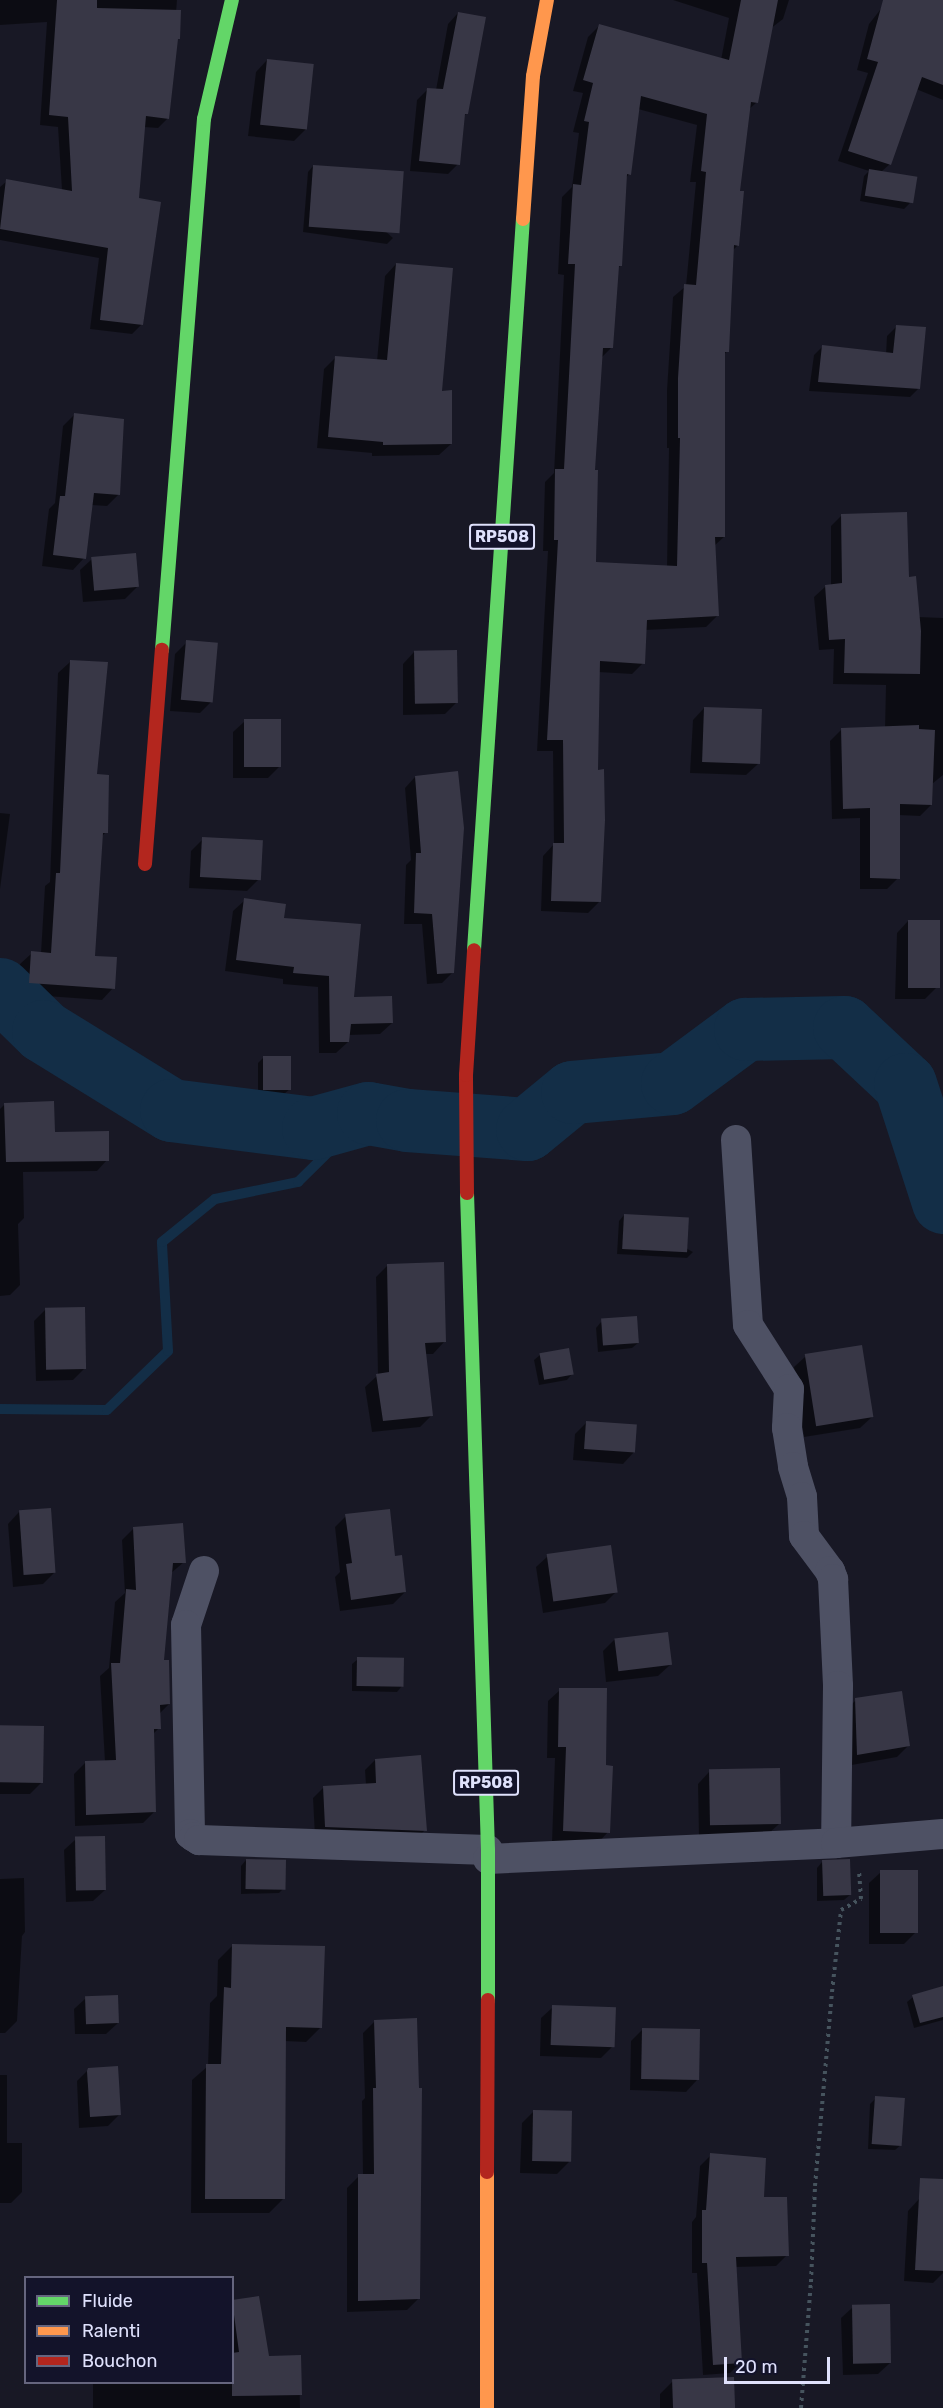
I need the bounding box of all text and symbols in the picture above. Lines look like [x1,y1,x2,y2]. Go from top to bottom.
road number: RP508 [469,524,535,550]
road number: RP508 [453,1770,519,1796]
legend [24,2276,234,2384]
text: Fluide [82,2290,133,2312]
text: Ralenti [82,2320,140,2342]
scale bar [727,2345,834,2383]
text: Bouchon [82,2350,157,2372]
text: 20 m [735,2356,777,2378]

